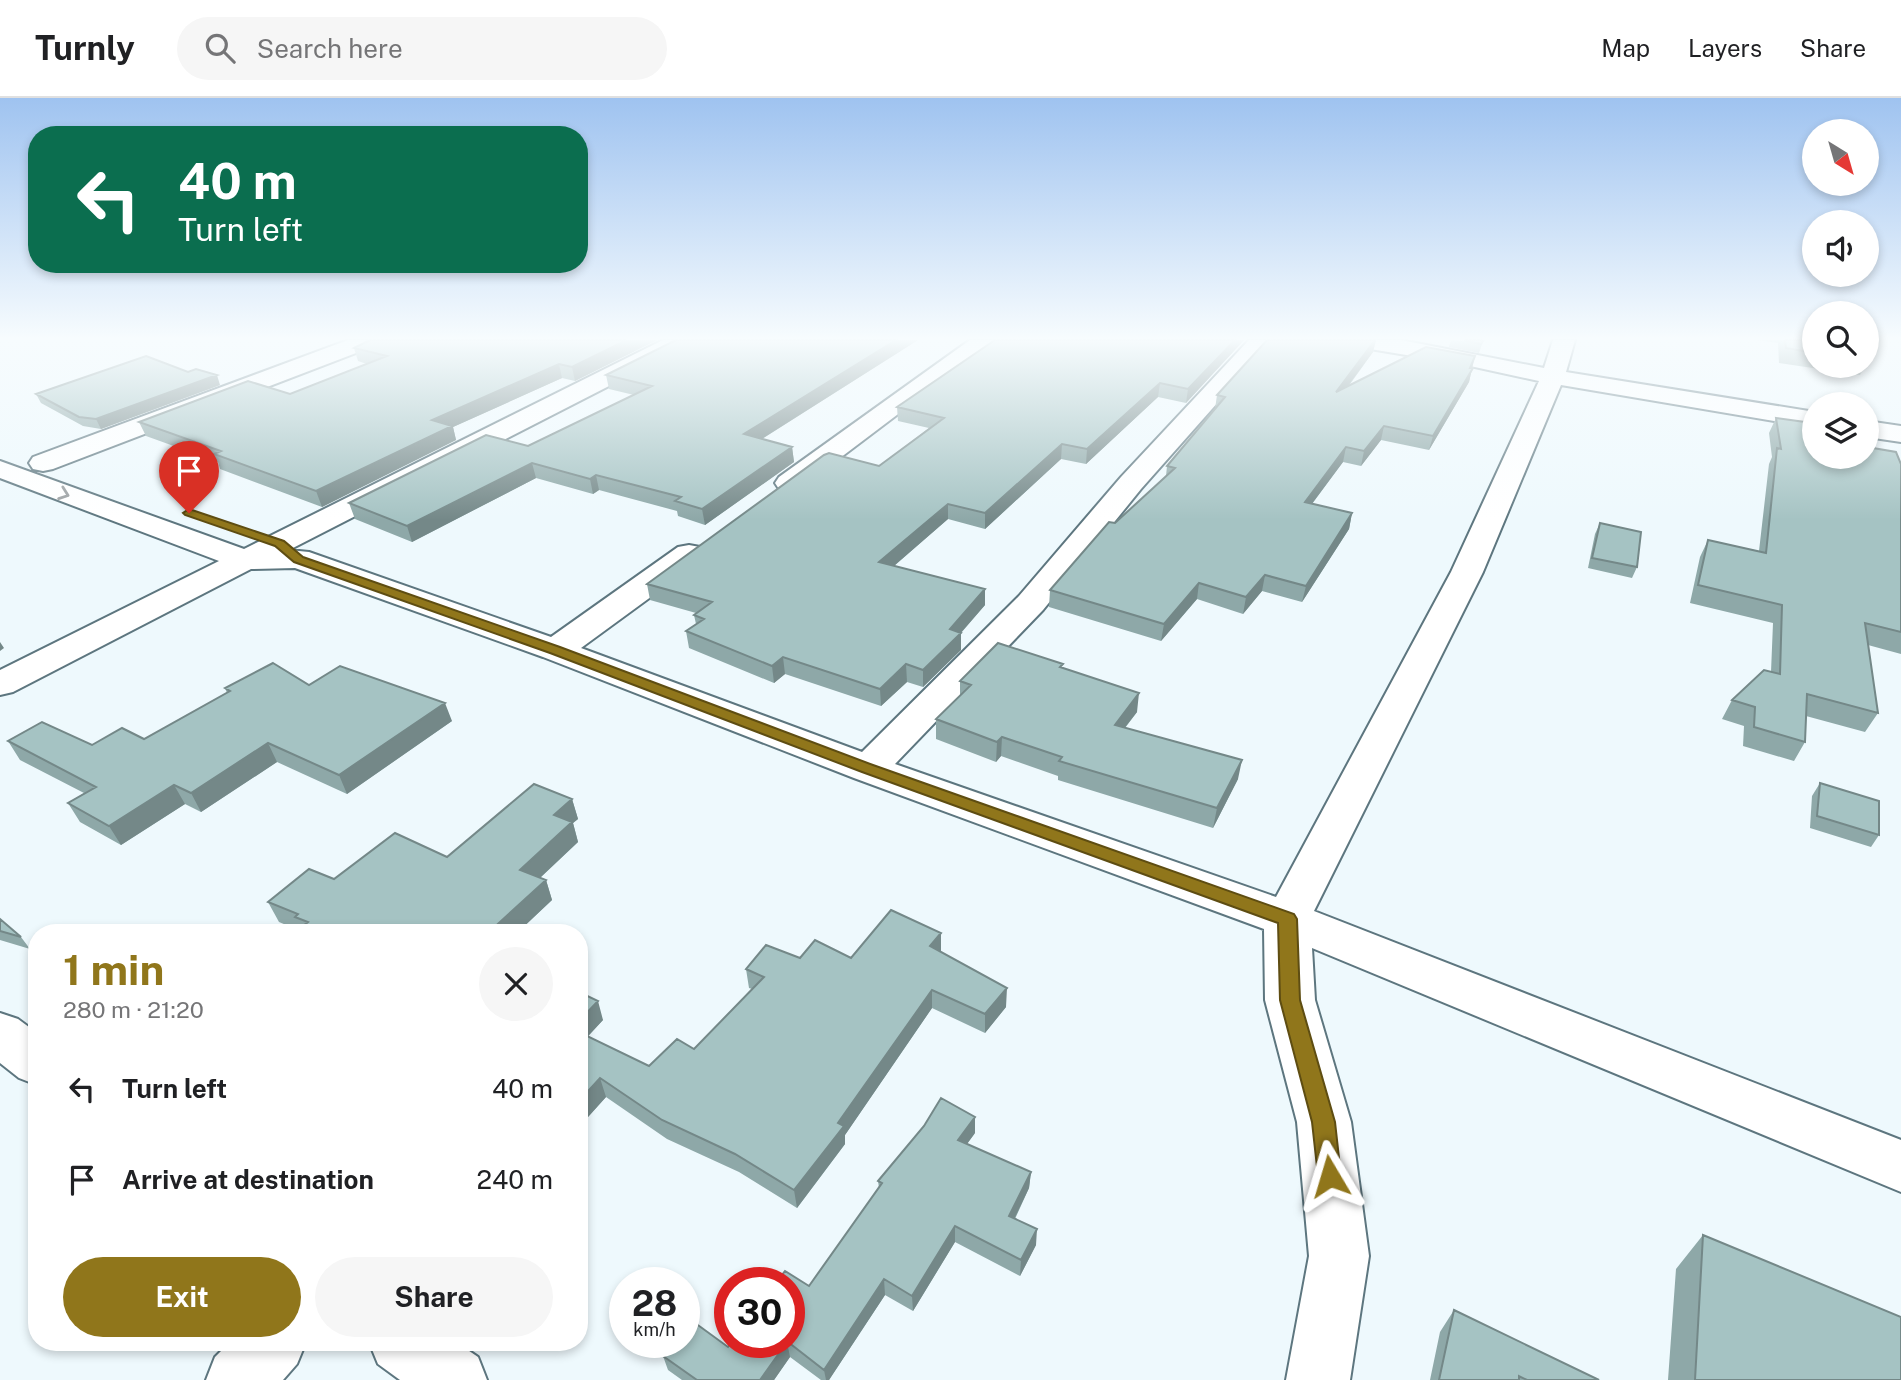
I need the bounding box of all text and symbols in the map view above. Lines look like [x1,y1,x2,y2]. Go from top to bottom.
search box [177,17,667,80]
text: Turnly [35,29,135,67]
icon: search [201,29,239,67]
text: Search here [257,33,403,64]
text: Map [1601,34,1650,62]
text: Layers [1688,34,1762,62]
text: Share [1800,34,1866,62]
north arrow [1802,119,1880,196]
map controls [1802,119,1879,469]
text: 40 m [178,152,297,210]
icon: left [63,154,154,245]
button: sound [1802,210,1879,287]
text: Turn left [178,211,303,248]
button: search [1802,301,1879,378]
button: layers [1802,392,1879,469]
pin [159,441,219,513]
icon: arrive [170,452,208,490]
one-way arrow [57,486,69,500]
text: 1 min [63,945,164,994]
button: close [479,947,553,1021]
text: 280 m · 21:20 [63,996,204,1023]
icon: left [63,1070,101,1108]
text: Turn left [122,1073,227,1104]
text: 40 m [492,1073,553,1104]
position arrow [1293,1139,1367,1213]
icon: arrive [63,1161,101,1199]
text: Arrive at destination [122,1164,374,1195]
text: 240 m [476,1164,553,1195]
button: Exit [63,1257,301,1337]
button: Share [315,1257,553,1337]
speed limit sign: 30 [714,1267,805,1358]
text: 28 [632,1283,677,1324]
text: km/h [633,1319,676,1340]

